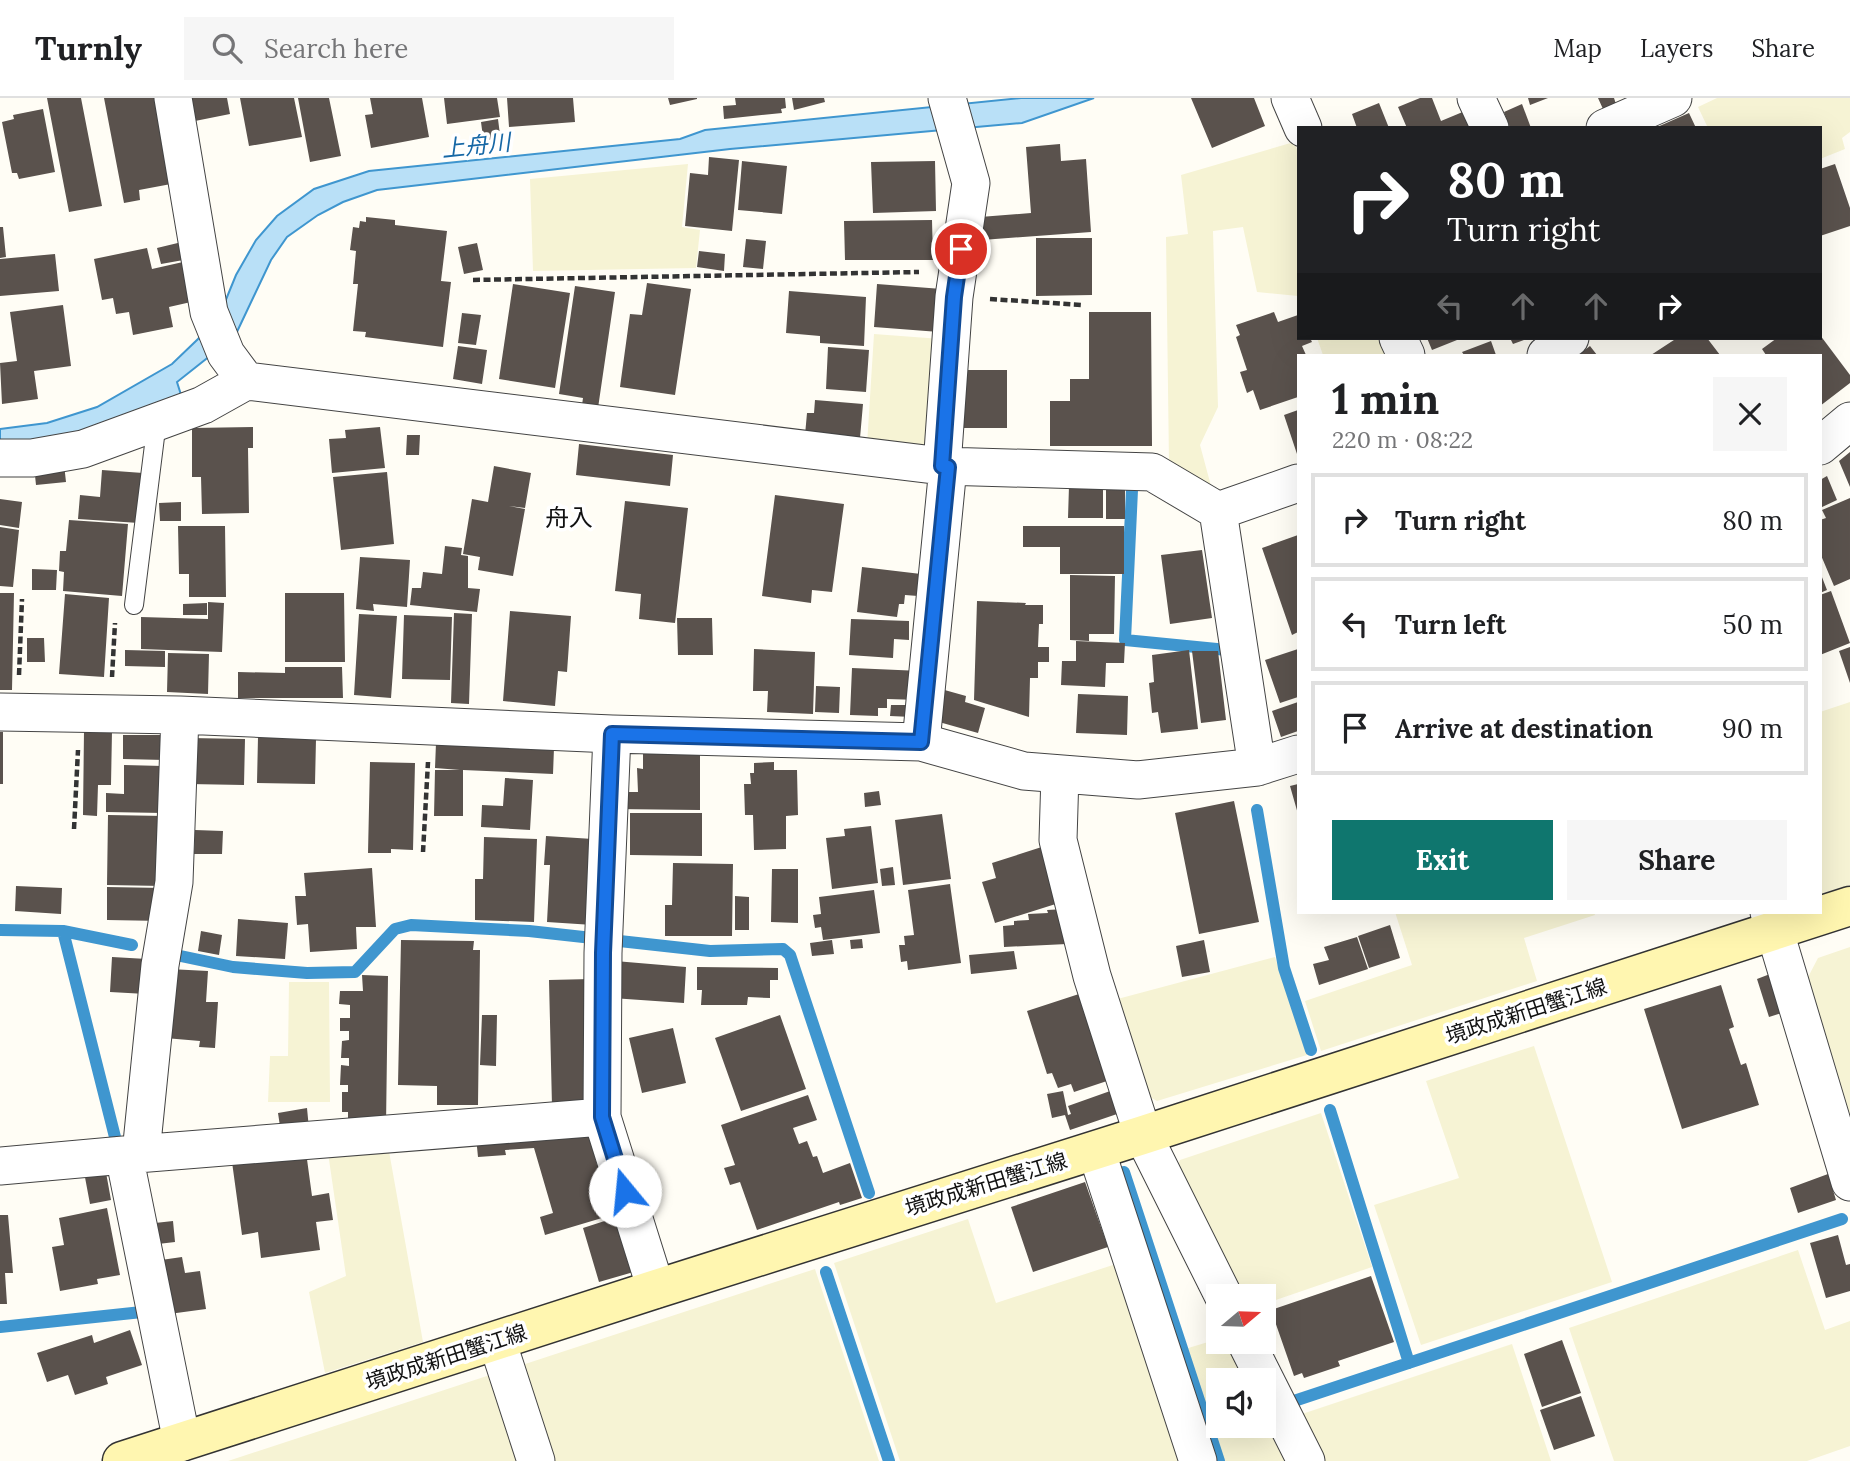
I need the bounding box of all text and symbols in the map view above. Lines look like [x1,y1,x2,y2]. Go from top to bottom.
search box [184,17,674,80]
text: Turnly [35,27,142,69]
icon: search [208,29,246,67]
text: Search here [264,32,408,65]
text: Map [1553,33,1602,64]
text: Layers [1640,33,1713,64]
text: Share [1751,33,1815,64]
water label: 上舟川 [440,127,515,163]
text: 80 m [1447,148,1564,210]
icon: right [1332,154,1423,245]
text: Turn right [1447,209,1600,250]
pin [931,219,991,279]
icon: arrive [942,230,980,268]
icon: left [1431,287,1469,325]
icon: ahead [1504,287,1542,325]
icon: ahead [1577,287,1615,325]
icon: right [1650,287,1688,325]
text: 1 min [1332,372,1439,426]
button: close [1713,377,1787,451]
text: 220 m · 08:22 [1332,425,1473,454]
icon: right [1336,501,1374,539]
district label: 舟入 [545,502,593,533]
text: Turn right [1395,504,1526,537]
text: 80 m [1722,504,1783,537]
icon: left [1336,605,1374,643]
text: Turn left [1395,608,1506,641]
text: 50 m [1723,608,1783,641]
icon: arrive [1336,709,1374,747]
text: Arrive at destination [1395,712,1653,745]
text: 90 m [1722,712,1783,745]
button: Exit [1332,820,1553,900]
button: Share [1567,820,1787,900]
street label: 境政成新田蟹江線 [1442,972,1610,1050]
street label: 境政成新田蟹江線 [902,1147,1070,1221]
position arrow [588,1154,662,1228]
north arrow [1206,1284,1276,1354]
map controls [1206,1284,1276,1438]
street label: 境政成新田蟹江線 [362,1318,530,1396]
button: sound [1206,1368,1276,1438]

